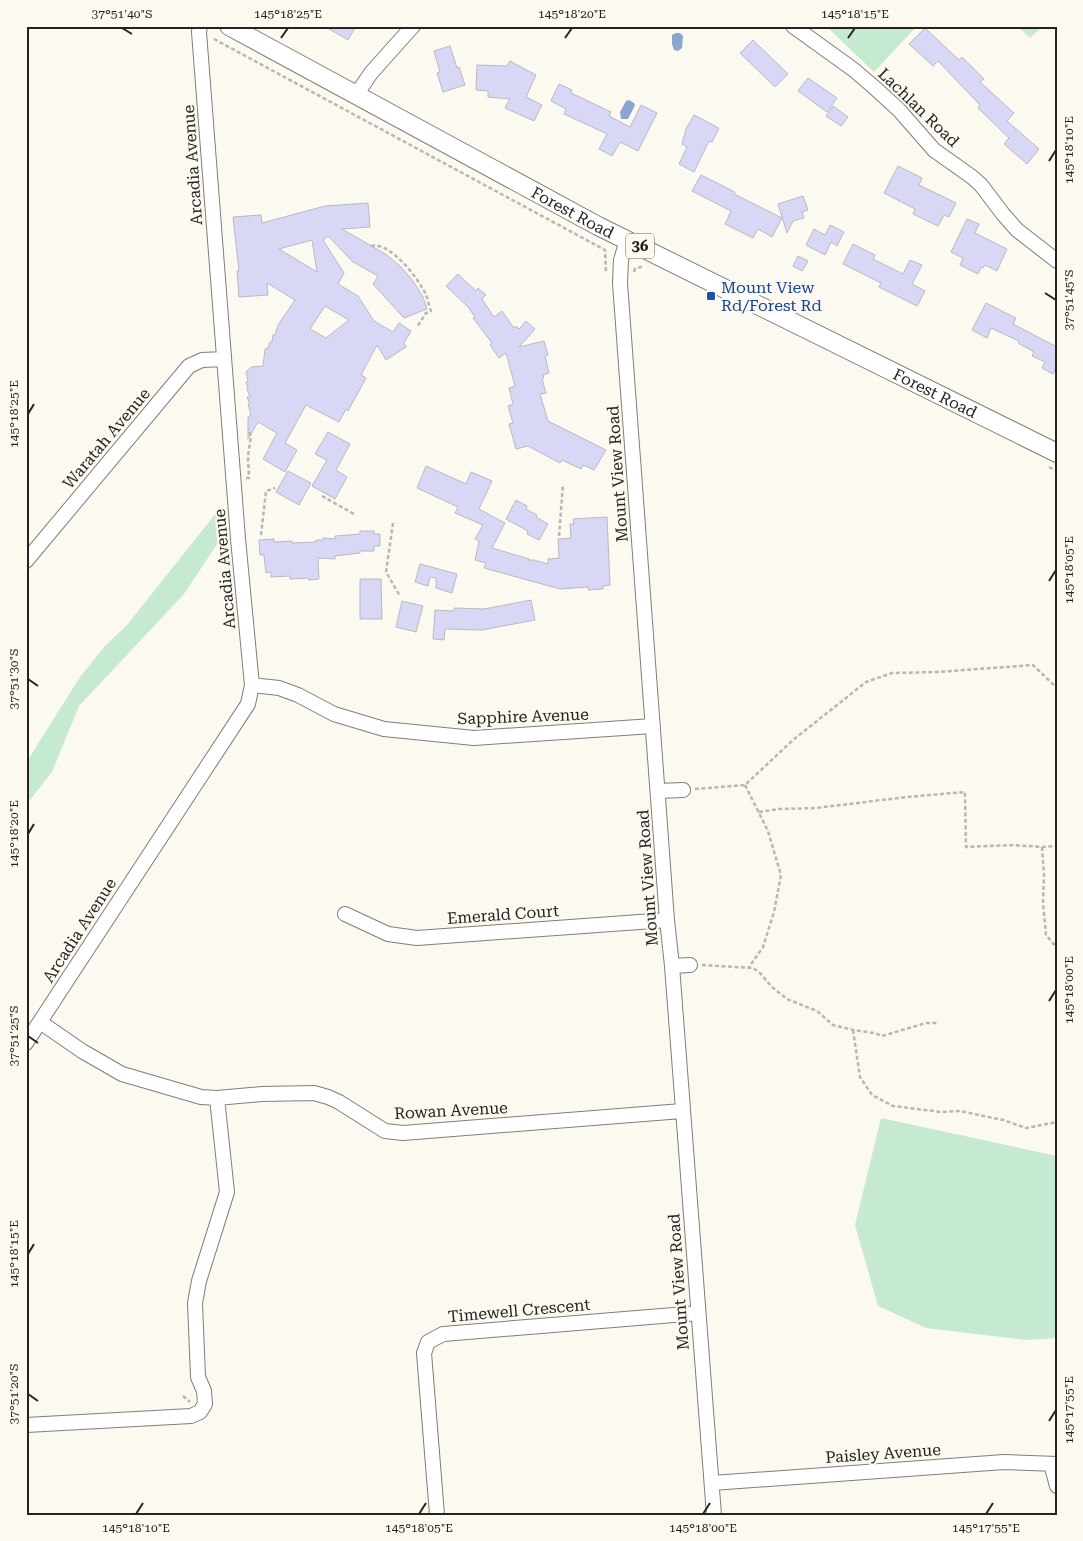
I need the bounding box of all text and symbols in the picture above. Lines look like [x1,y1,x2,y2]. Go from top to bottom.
text: 37°51'40"S [92,7,152,21]
text: 145°18'25"E [254,7,322,21]
text: 145°18'20"E [538,7,606,21]
text: 145°18'15"E [821,7,889,21]
street label: Lachlan Road [874,64,963,151]
street label: Arcadia Avenue [179,104,206,226]
text: 145°18'10"E [1062,116,1076,184]
street label: Forest Road [528,183,617,242]
road number: 36 [626,234,654,258]
text: 37°51'45"S [1062,270,1076,330]
place label: Mount View Rd/Forest Rd [721,278,822,315]
marker: Mount View Rd/Forest Rd [705,290,717,302]
street label: Forest Road [890,365,980,422]
text: 145°18'25"E [7,380,21,448]
street label: Waratah Avenue [59,384,154,492]
street label: Mount View Road [603,405,632,543]
street label: Arcadia Avenue [210,508,239,630]
text: 145°18'05"E [1062,536,1076,604]
text: 37°51'30"S [7,649,21,709]
street label: Sapphire Avenue [457,705,589,728]
text: 145°18'20"E [7,800,21,868]
street label: Mount View Road [633,809,662,947]
street label: Arcadia Avenue [39,874,120,986]
street label: Emerald Court [446,901,560,928]
text: 145°18'00"E [1062,956,1076,1024]
text: 37°51'25"S [7,1006,21,1066]
street label: Rowan Avenue [394,1098,509,1123]
street label: Mount View Road [664,1213,693,1351]
text: 145°18'15"E [7,1220,21,1288]
street label: Timewell Crescent [447,1295,591,1326]
text: 37°51'20"S [7,1364,21,1424]
text: 145°17'55"E [1062,1376,1076,1444]
street label: Paisley Avenue [825,1440,942,1467]
text: 145°18'10"E [102,1521,170,1535]
text: 145°18'05"E [385,1521,453,1535]
text: 145°18'00"E [669,1521,737,1535]
text: 145°17'55"E [952,1521,1020,1535]

